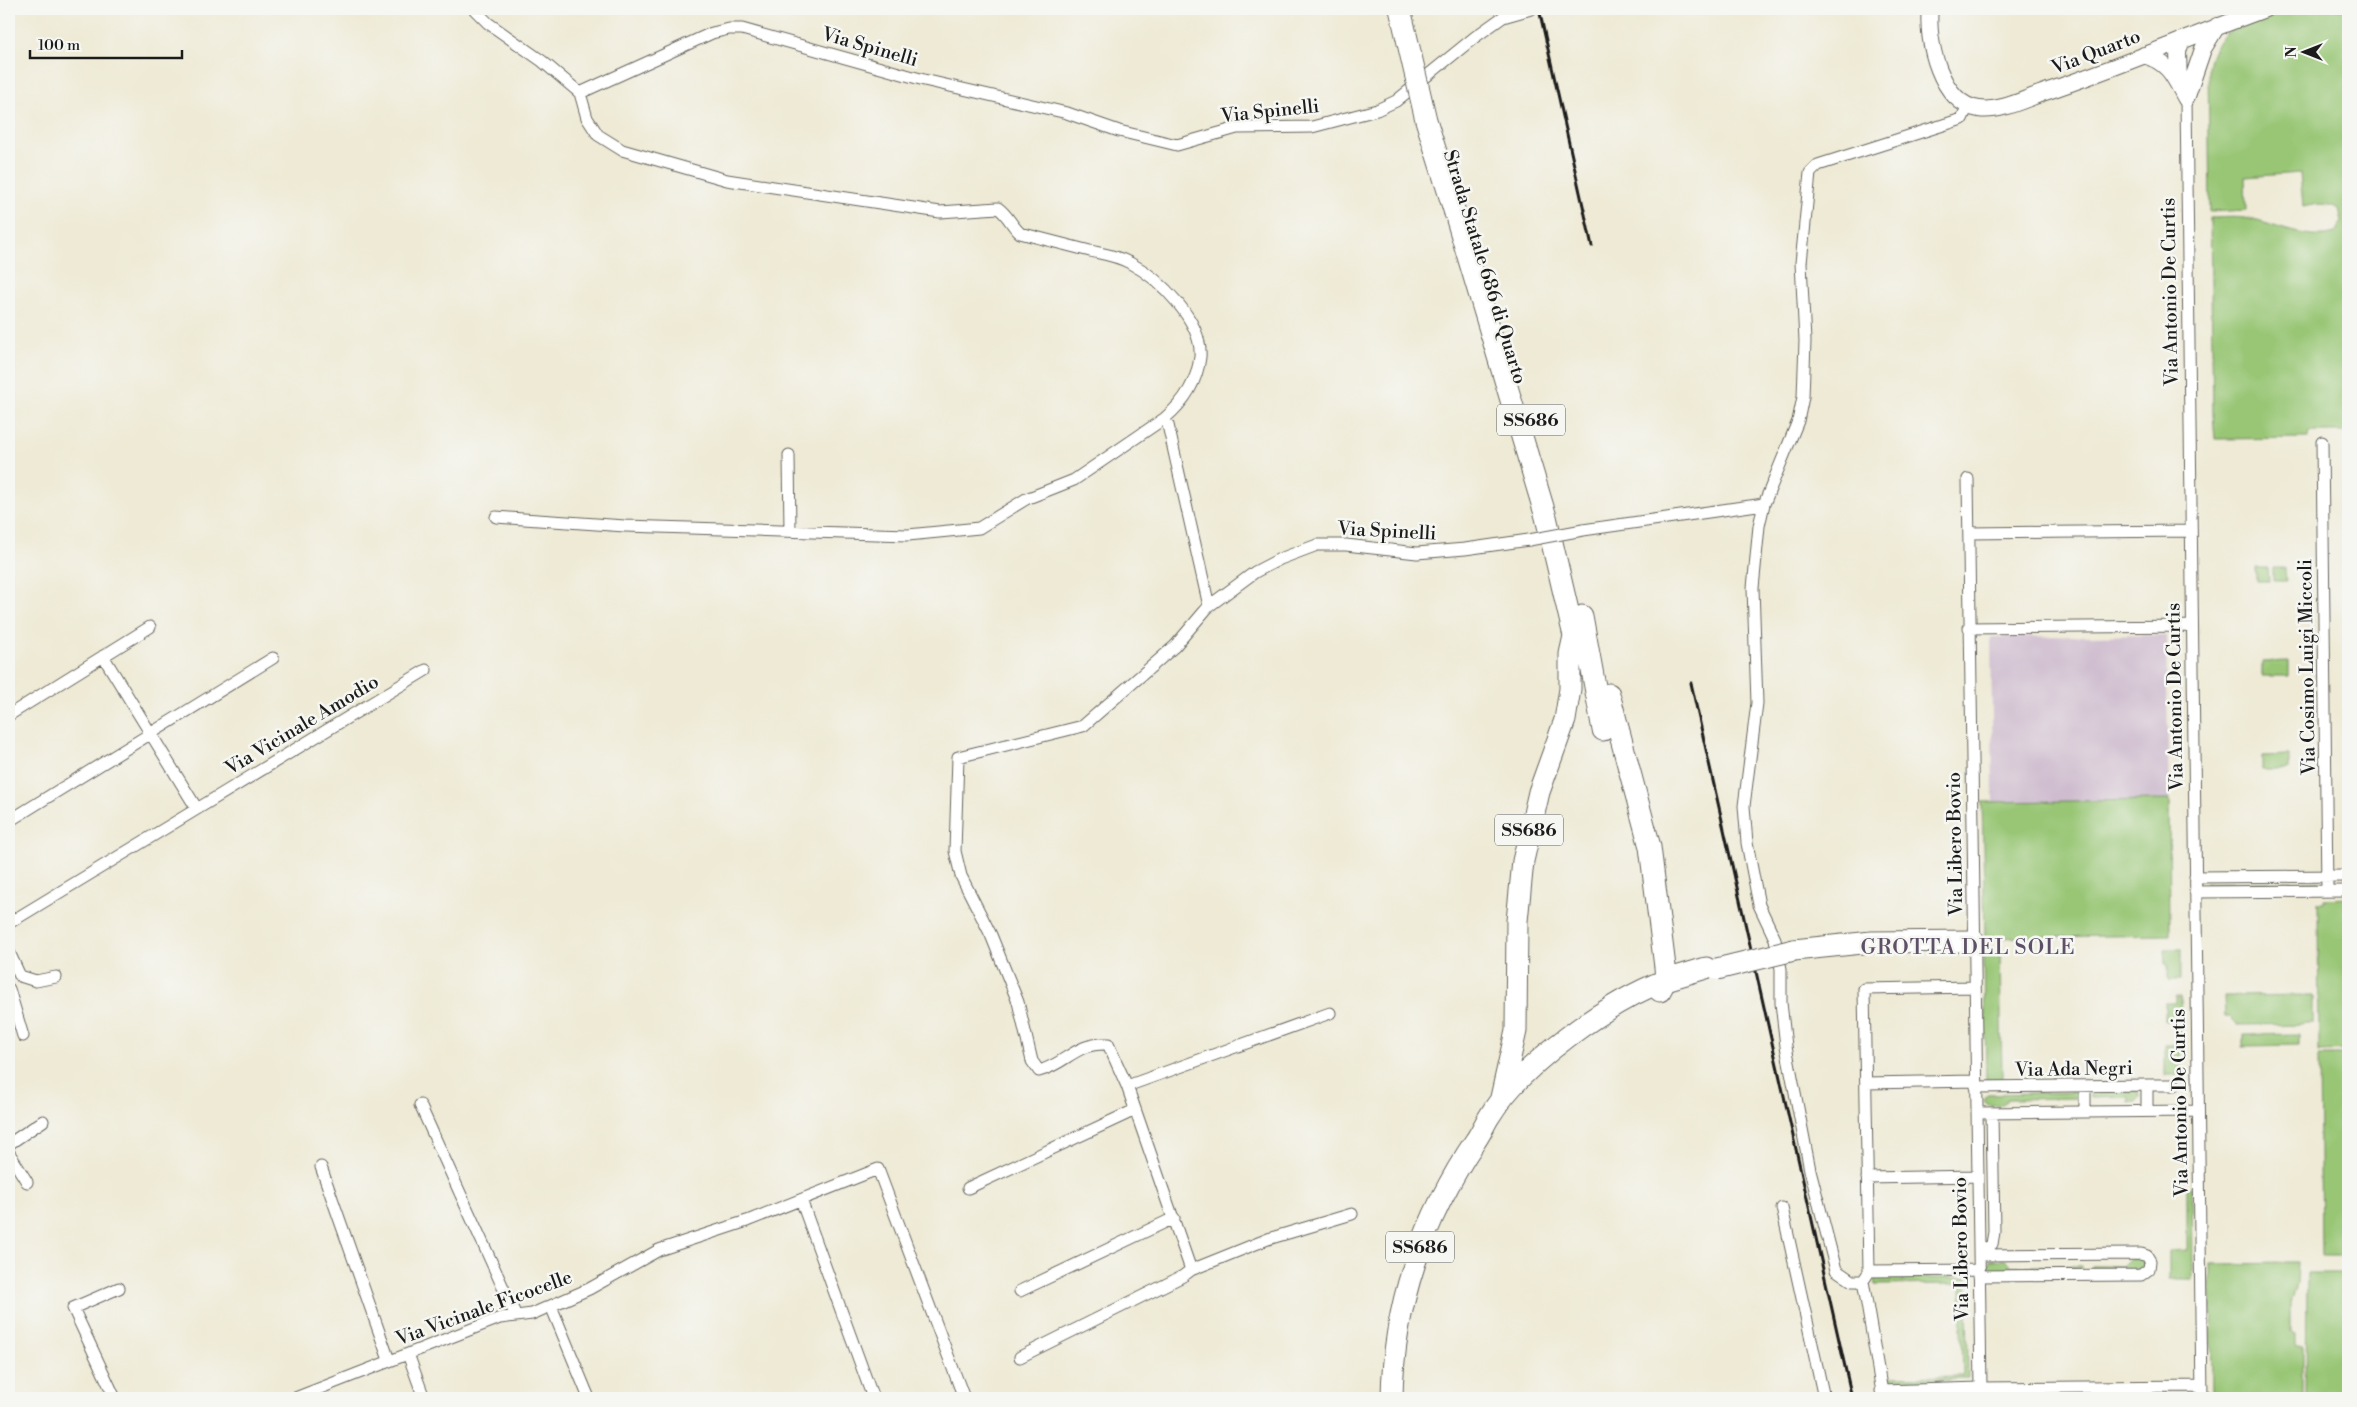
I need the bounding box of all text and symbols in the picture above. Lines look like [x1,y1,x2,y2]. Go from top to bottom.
street label: Via Spinelli [818,22,921,72]
street label: Via Quarto [2047,24,2144,80]
scale bar [30,28,182,60]
north arrow [2280,28,2330,78]
text: 100 m [38,36,80,55]
text: N [2283,46,2301,58]
street label: Via Spinelli [1219,94,1320,128]
street label: Strada Statale 686 di Quarto [1438,147,1532,387]
street label: Via Antonio De Curtis [2156,198,2184,387]
road number: SS686 [1497,404,1565,436]
street label: Via Spinelli [1336,516,1437,546]
street label: Via Cosimo Luigi Miccoli [2293,559,2321,776]
street label: Via Antonio De Curtis [2161,603,2189,792]
street label: Via Vicinale Amodio [220,670,383,781]
street label: Via Libero Bovio [1942,772,1968,917]
road number: SS686 [1495,814,1563,846]
district label: GROTTA DEL SOLE [1860,935,2076,961]
street label: Via Antonio De Curtis [2166,1009,2194,1198]
street label: Via Ada Negri [2014,1056,2133,1082]
street label: Via Libero Bovio [1948,1177,1974,1322]
road number: SS686 [1386,1232,1454,1262]
street label: Via Vicinale Ficocelle [392,1265,575,1351]

